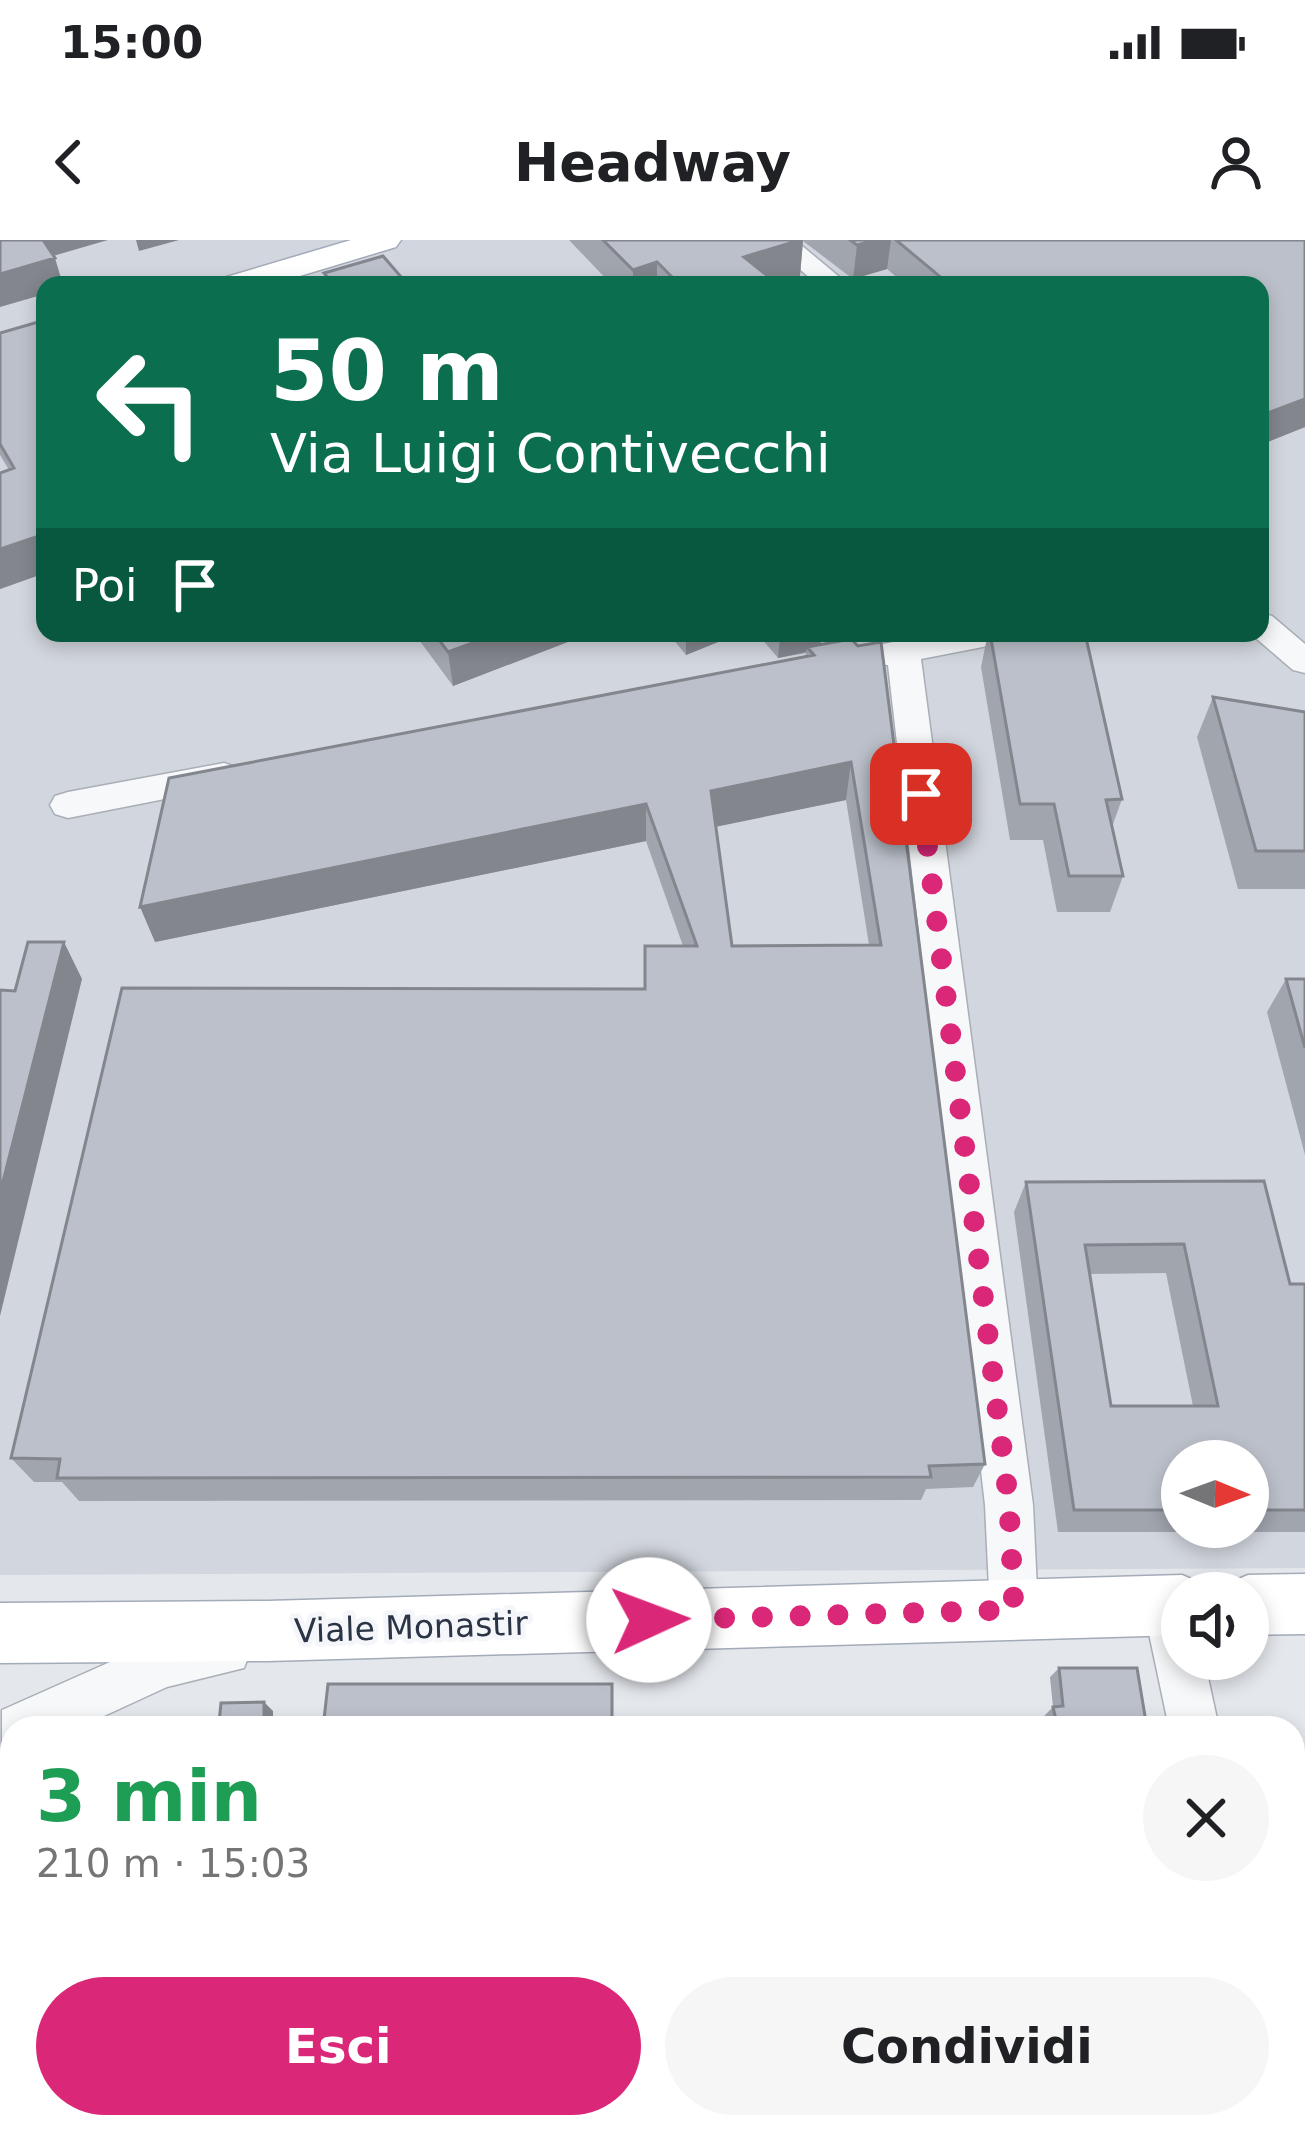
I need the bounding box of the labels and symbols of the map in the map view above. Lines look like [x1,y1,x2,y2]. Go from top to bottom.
pin [870,743,972,845]
north arrow [1161,1440,1269,1548]
position arrow [586,1557,712,1683]
street label: Viale Monastir [293,1603,529,1651]

